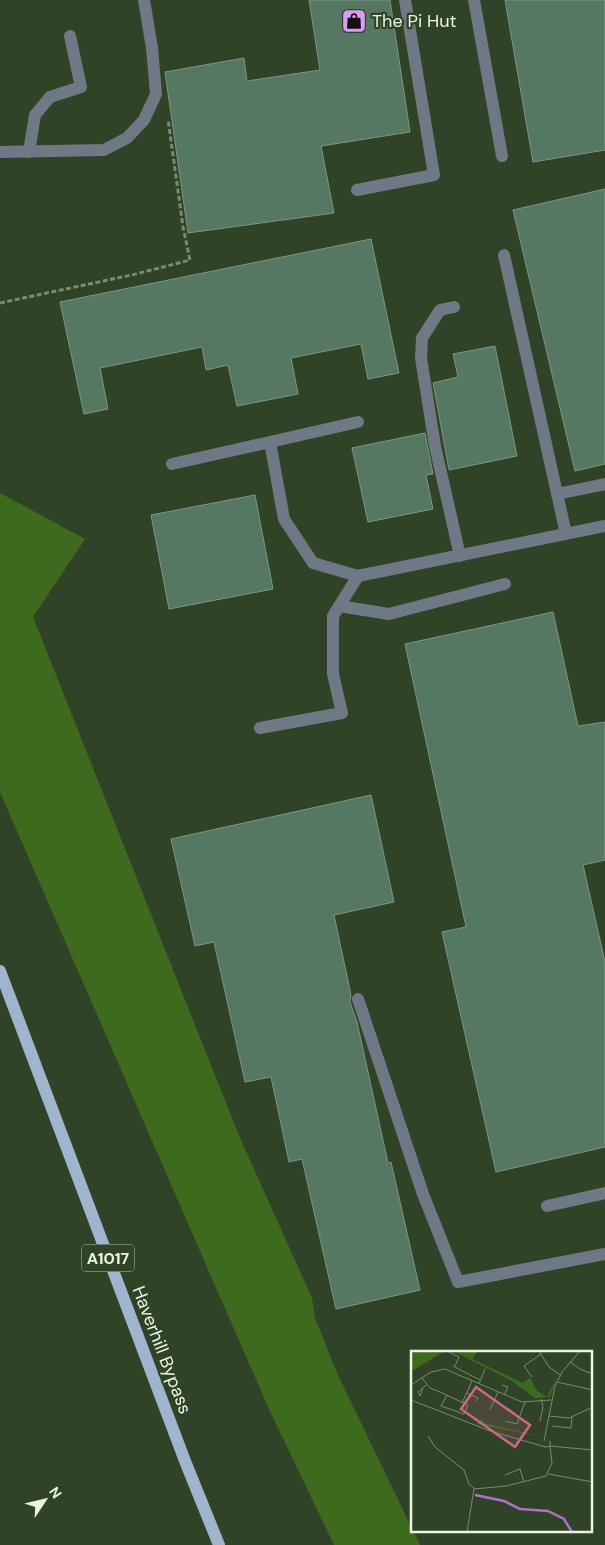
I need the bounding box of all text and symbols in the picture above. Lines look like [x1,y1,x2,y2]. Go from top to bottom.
shop icon: The Pi Hut [341,8,367,34]
place label: The Pi Hut [372,9,457,33]
road number: A1017 [82,1244,134,1272]
street label: Haverhill Bypass [127,1283,197,1417]
inset map [411,1351,592,1532]
north arrow [20,1475,70,1525]
text: N [45,1483,66,1502]

